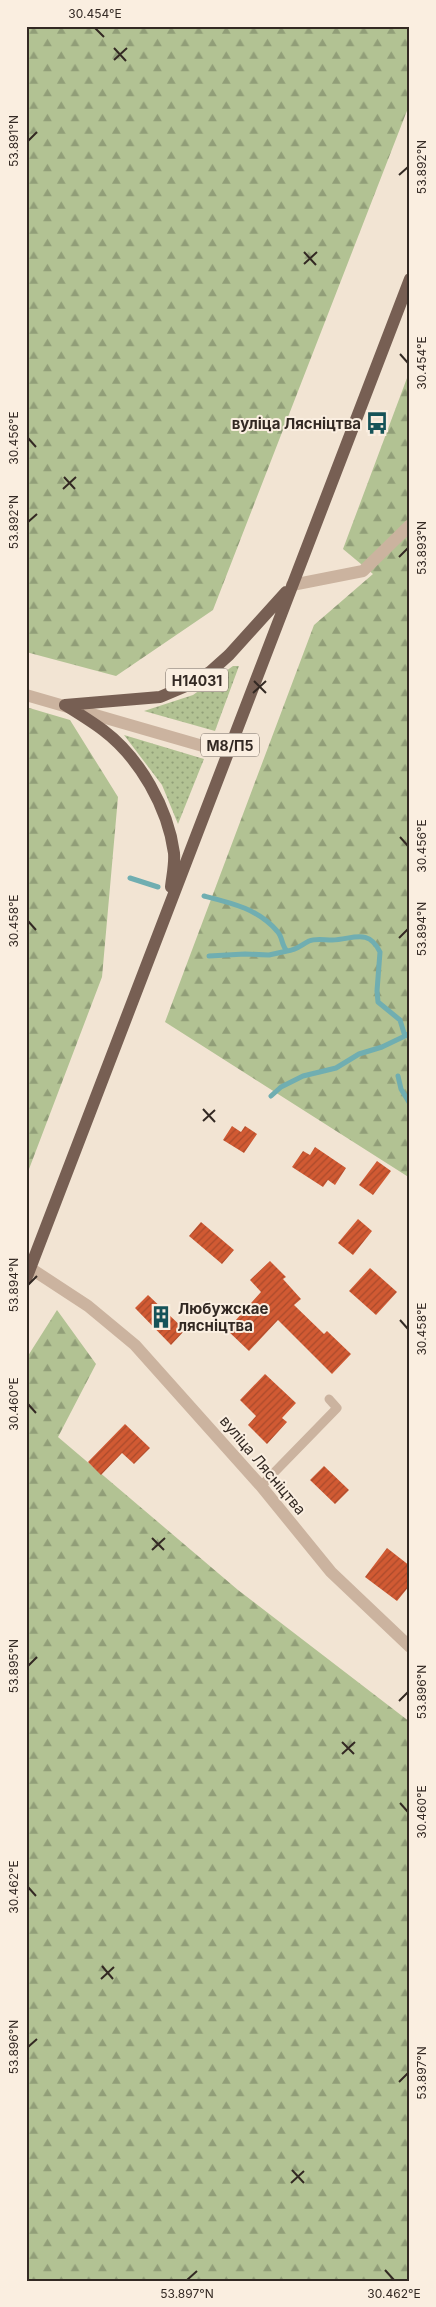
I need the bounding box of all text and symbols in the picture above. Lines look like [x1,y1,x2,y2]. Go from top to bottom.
text: 30.454°E [68,6,122,21]
text: 53.891°N [6,115,21,167]
text: 53.892°N [414,140,429,194]
text: 30.454°E [414,336,429,390]
bus stop icon: вуліца Лясніцтва [364,410,390,436]
text: 30.456°E [6,411,21,465]
place label: вуліца Лясніцтва [232,414,361,433]
text: 53.892°N [6,495,21,549]
text: 53.893°N [414,521,429,575]
road number: Н14031 [166,668,228,692]
road number: М8/П5 [201,734,259,756]
text: 30.456°E [414,819,429,873]
text: 30.458°E [6,894,21,948]
text: 53.894°N [414,902,429,956]
text: 53.894°N [6,1258,21,1312]
place label: Любужскае лясніцтва [178,1299,268,1335]
text: 30.458°E [414,1302,429,1356]
building icon: Любужскае лясніцтва [148,1304,174,1330]
text: 30.460°E [6,1377,21,1431]
street label: вуліца Лясніцтва [216,1411,310,1519]
text: 53.895°N [6,1639,21,1693]
text: 53.896°N [414,1665,429,1719]
text: 30.460°E [414,1785,429,1839]
text: 30.462°E [6,1860,21,1914]
text: 53.896°N [6,2020,21,2074]
text: 53.897°N [414,2046,429,2100]
text: 53.897°N [160,2286,214,2301]
text: 30.462°E [367,2286,421,2301]

